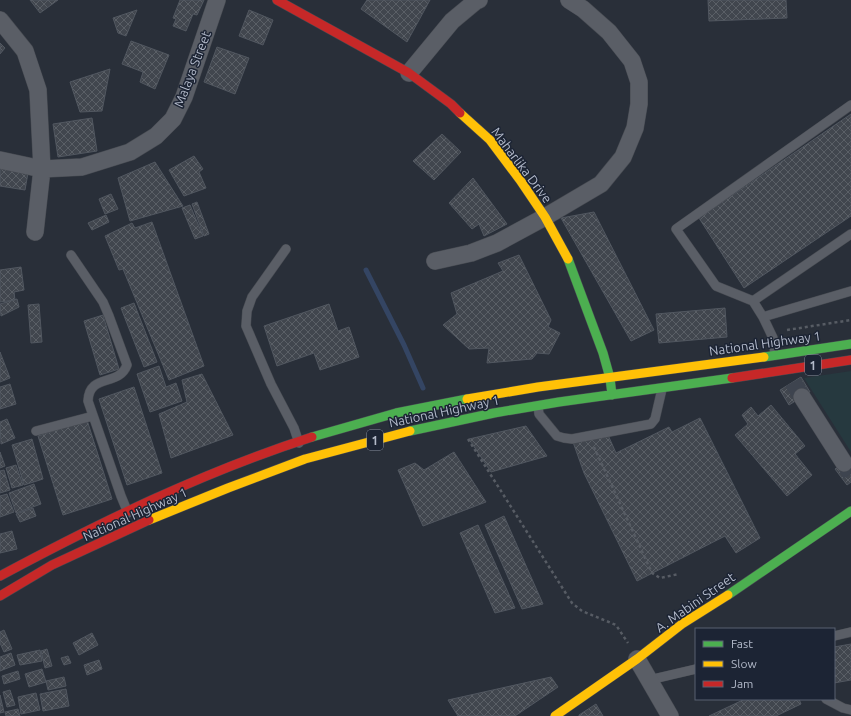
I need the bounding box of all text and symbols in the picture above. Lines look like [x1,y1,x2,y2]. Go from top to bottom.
street label: Malaya Street [171,29,213,109]
street label: Maharlika Drive [489,125,555,205]
street label: National Highway 1 [708,328,822,358]
road number: 1 [805,355,821,375]
street label: National Highway 1 [387,392,501,430]
road number: 1 [367,430,383,450]
street label: National Highway 1 [81,485,189,543]
street label: A. Mabini Street [653,569,737,635]
legend [695,628,835,700]
text: Fast [731,637,753,650]
text: Slow [731,657,757,670]
text: Jam [731,677,753,690]

